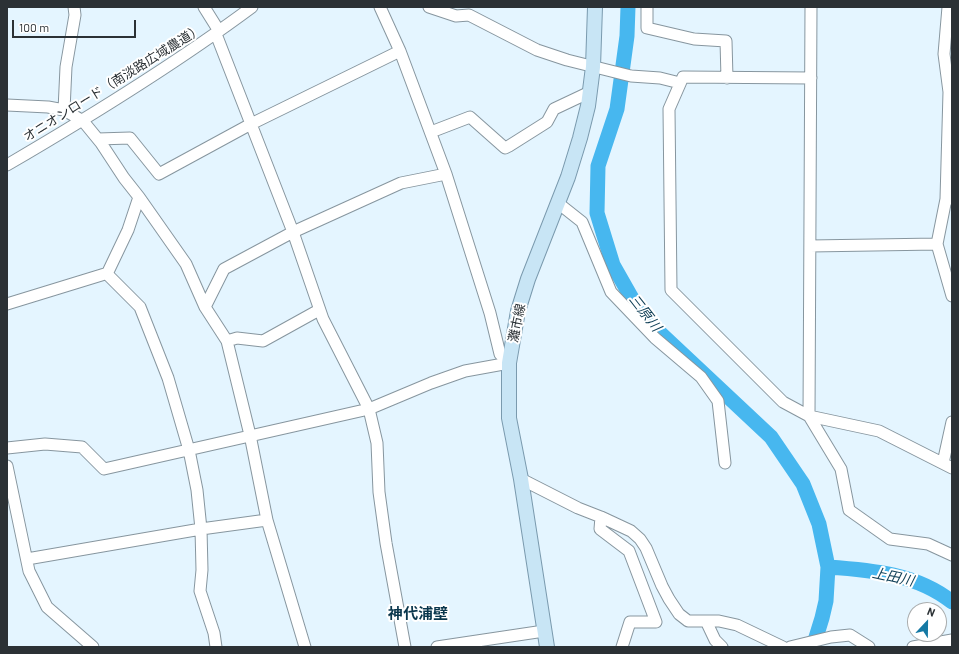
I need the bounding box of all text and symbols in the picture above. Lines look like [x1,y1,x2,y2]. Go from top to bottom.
scale bar [14,12,138,38]
text: 100 m [19,20,49,34]
street label: オニオンロード（南淡路広域農道） [21,21,205,145]
water label: 三原川 [625,291,665,335]
street label: 灘市線 [505,302,529,344]
water label: 上田川 [871,564,915,590]
north arrow [907,602,947,642]
text: N [925,604,937,619]
district label: 神代浦壁 [388,605,448,623]

